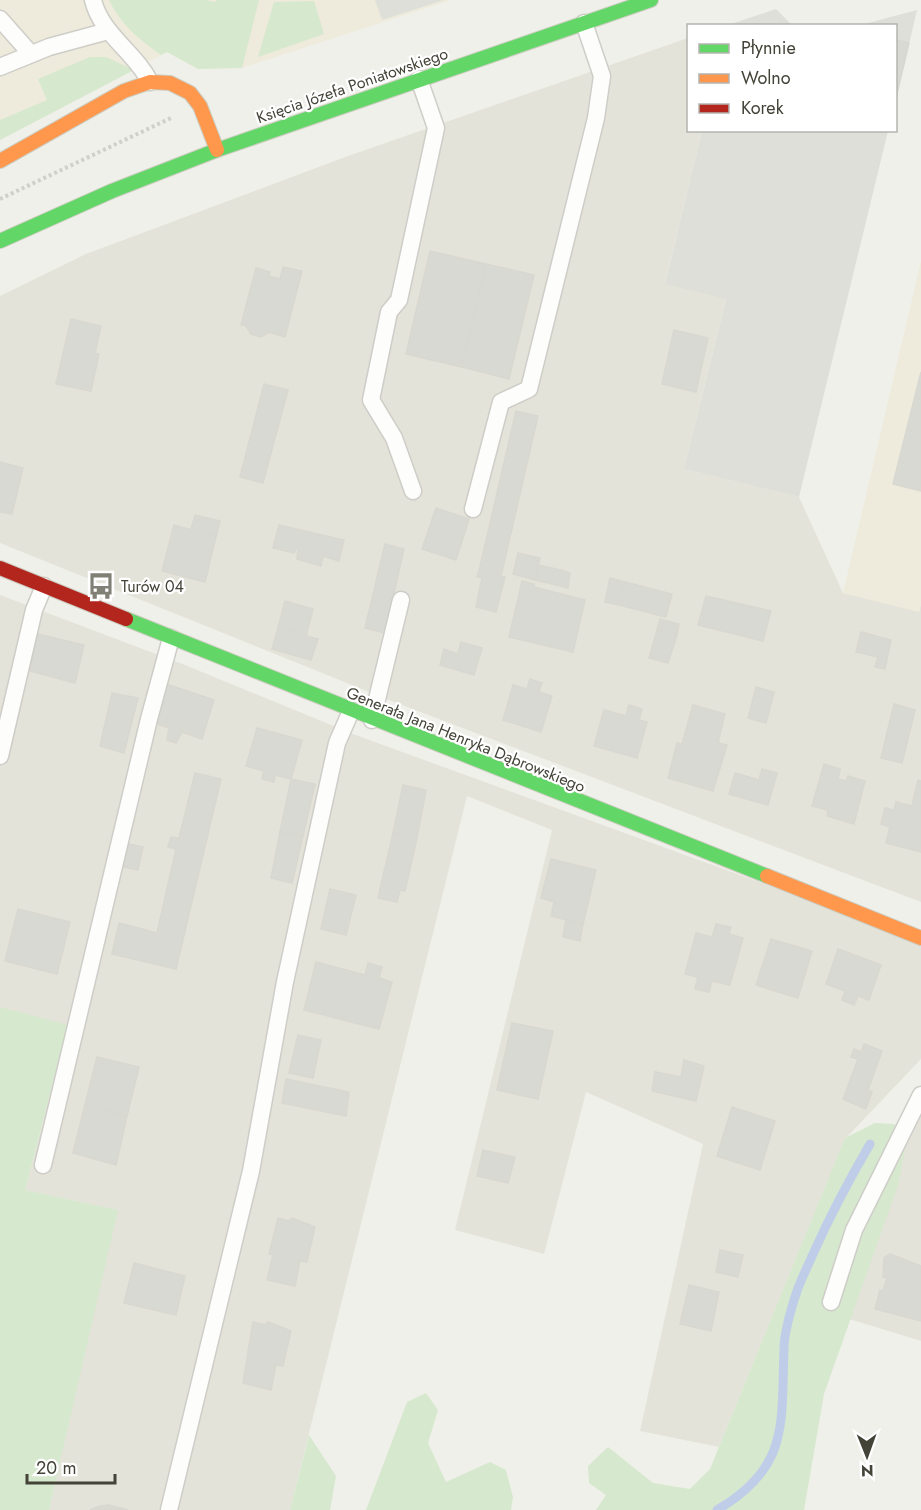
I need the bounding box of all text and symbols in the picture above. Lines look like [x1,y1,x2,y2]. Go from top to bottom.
legend [687,24,897,132]
text: Płynnie [741,35,796,61]
street label: Księcia Józefa Poniatowskiego [253,42,451,129]
text: Wolno [741,65,791,91]
text: Korek [741,95,784,121]
bus stop icon: Turów 04 [86,571,116,601]
place label: Turów 04 [121,575,184,598]
street label: Generała Jana Henryka Dąbrowskiego [343,681,589,798]
north arrow [837,1426,897,1486]
scale bar [27,1447,116,1485]
text: 20 m [36,1455,76,1481]
text: N [861,1459,874,1482]

